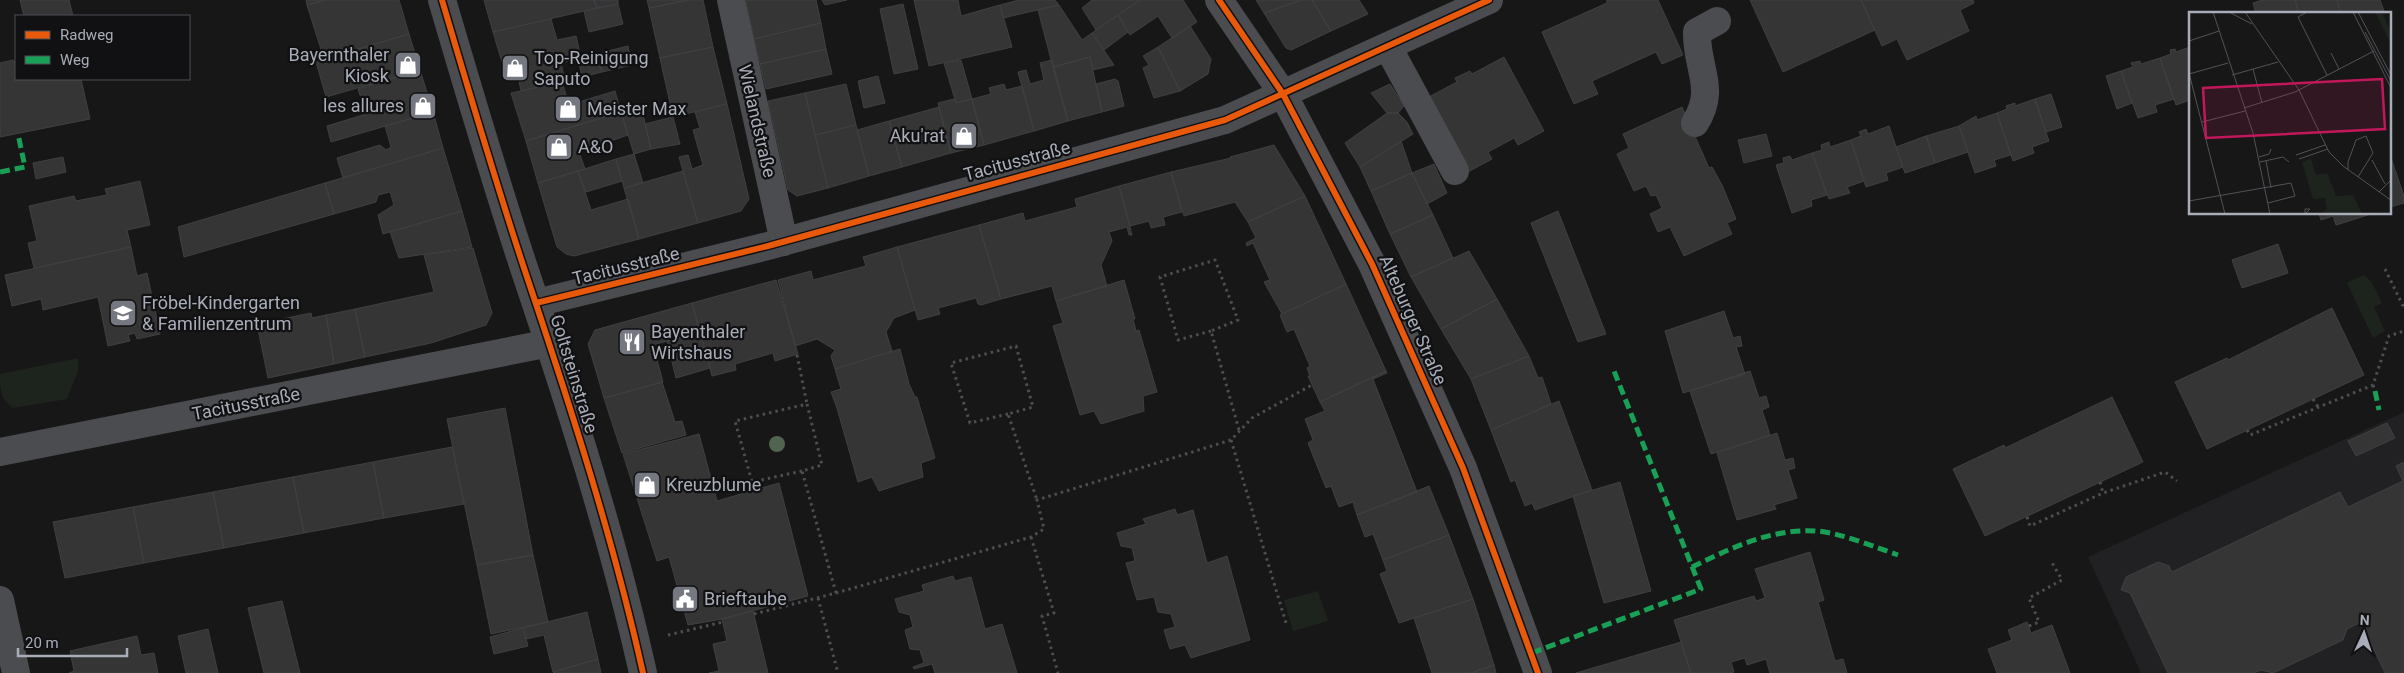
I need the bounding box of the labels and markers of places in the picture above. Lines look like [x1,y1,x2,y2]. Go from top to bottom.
place label: Bayernthaler Kiosk [289,44,390,86]
place label: Top-Reinigung Saputo [534,47,649,89]
shop icon: Bayernthaler Kiosk [393,50,423,80]
shop icon: Top-Reinigung Saputo [500,53,530,83]
shop icon: les allures [408,91,438,121]
shop icon: Meister Max [553,94,583,124]
place label: les allures [323,95,404,116]
place label: Meister Max [587,98,686,119]
shop icon: Aku'rat [949,121,979,151]
place label: Aku'rat [890,125,945,146]
shop icon: A&O [544,132,574,162]
place label: A&O [578,136,613,157]
place label: Fröbel-Kindergarten & Familienzentrum [142,292,300,334]
school or university icon: Fröbel-Kindergarten & Familienzentrum [108,298,138,328]
place label: Bayenthaler Wirtshaus [651,321,745,363]
restaurant icon: Bayenthaler Wirtshaus [617,327,647,357]
shop icon: Kreuzblume [632,470,662,500]
place label: Kreuzblume [666,474,761,495]
public building icon: Brieftaube [670,584,700,614]
place label: Brieftaube [704,588,787,609]

